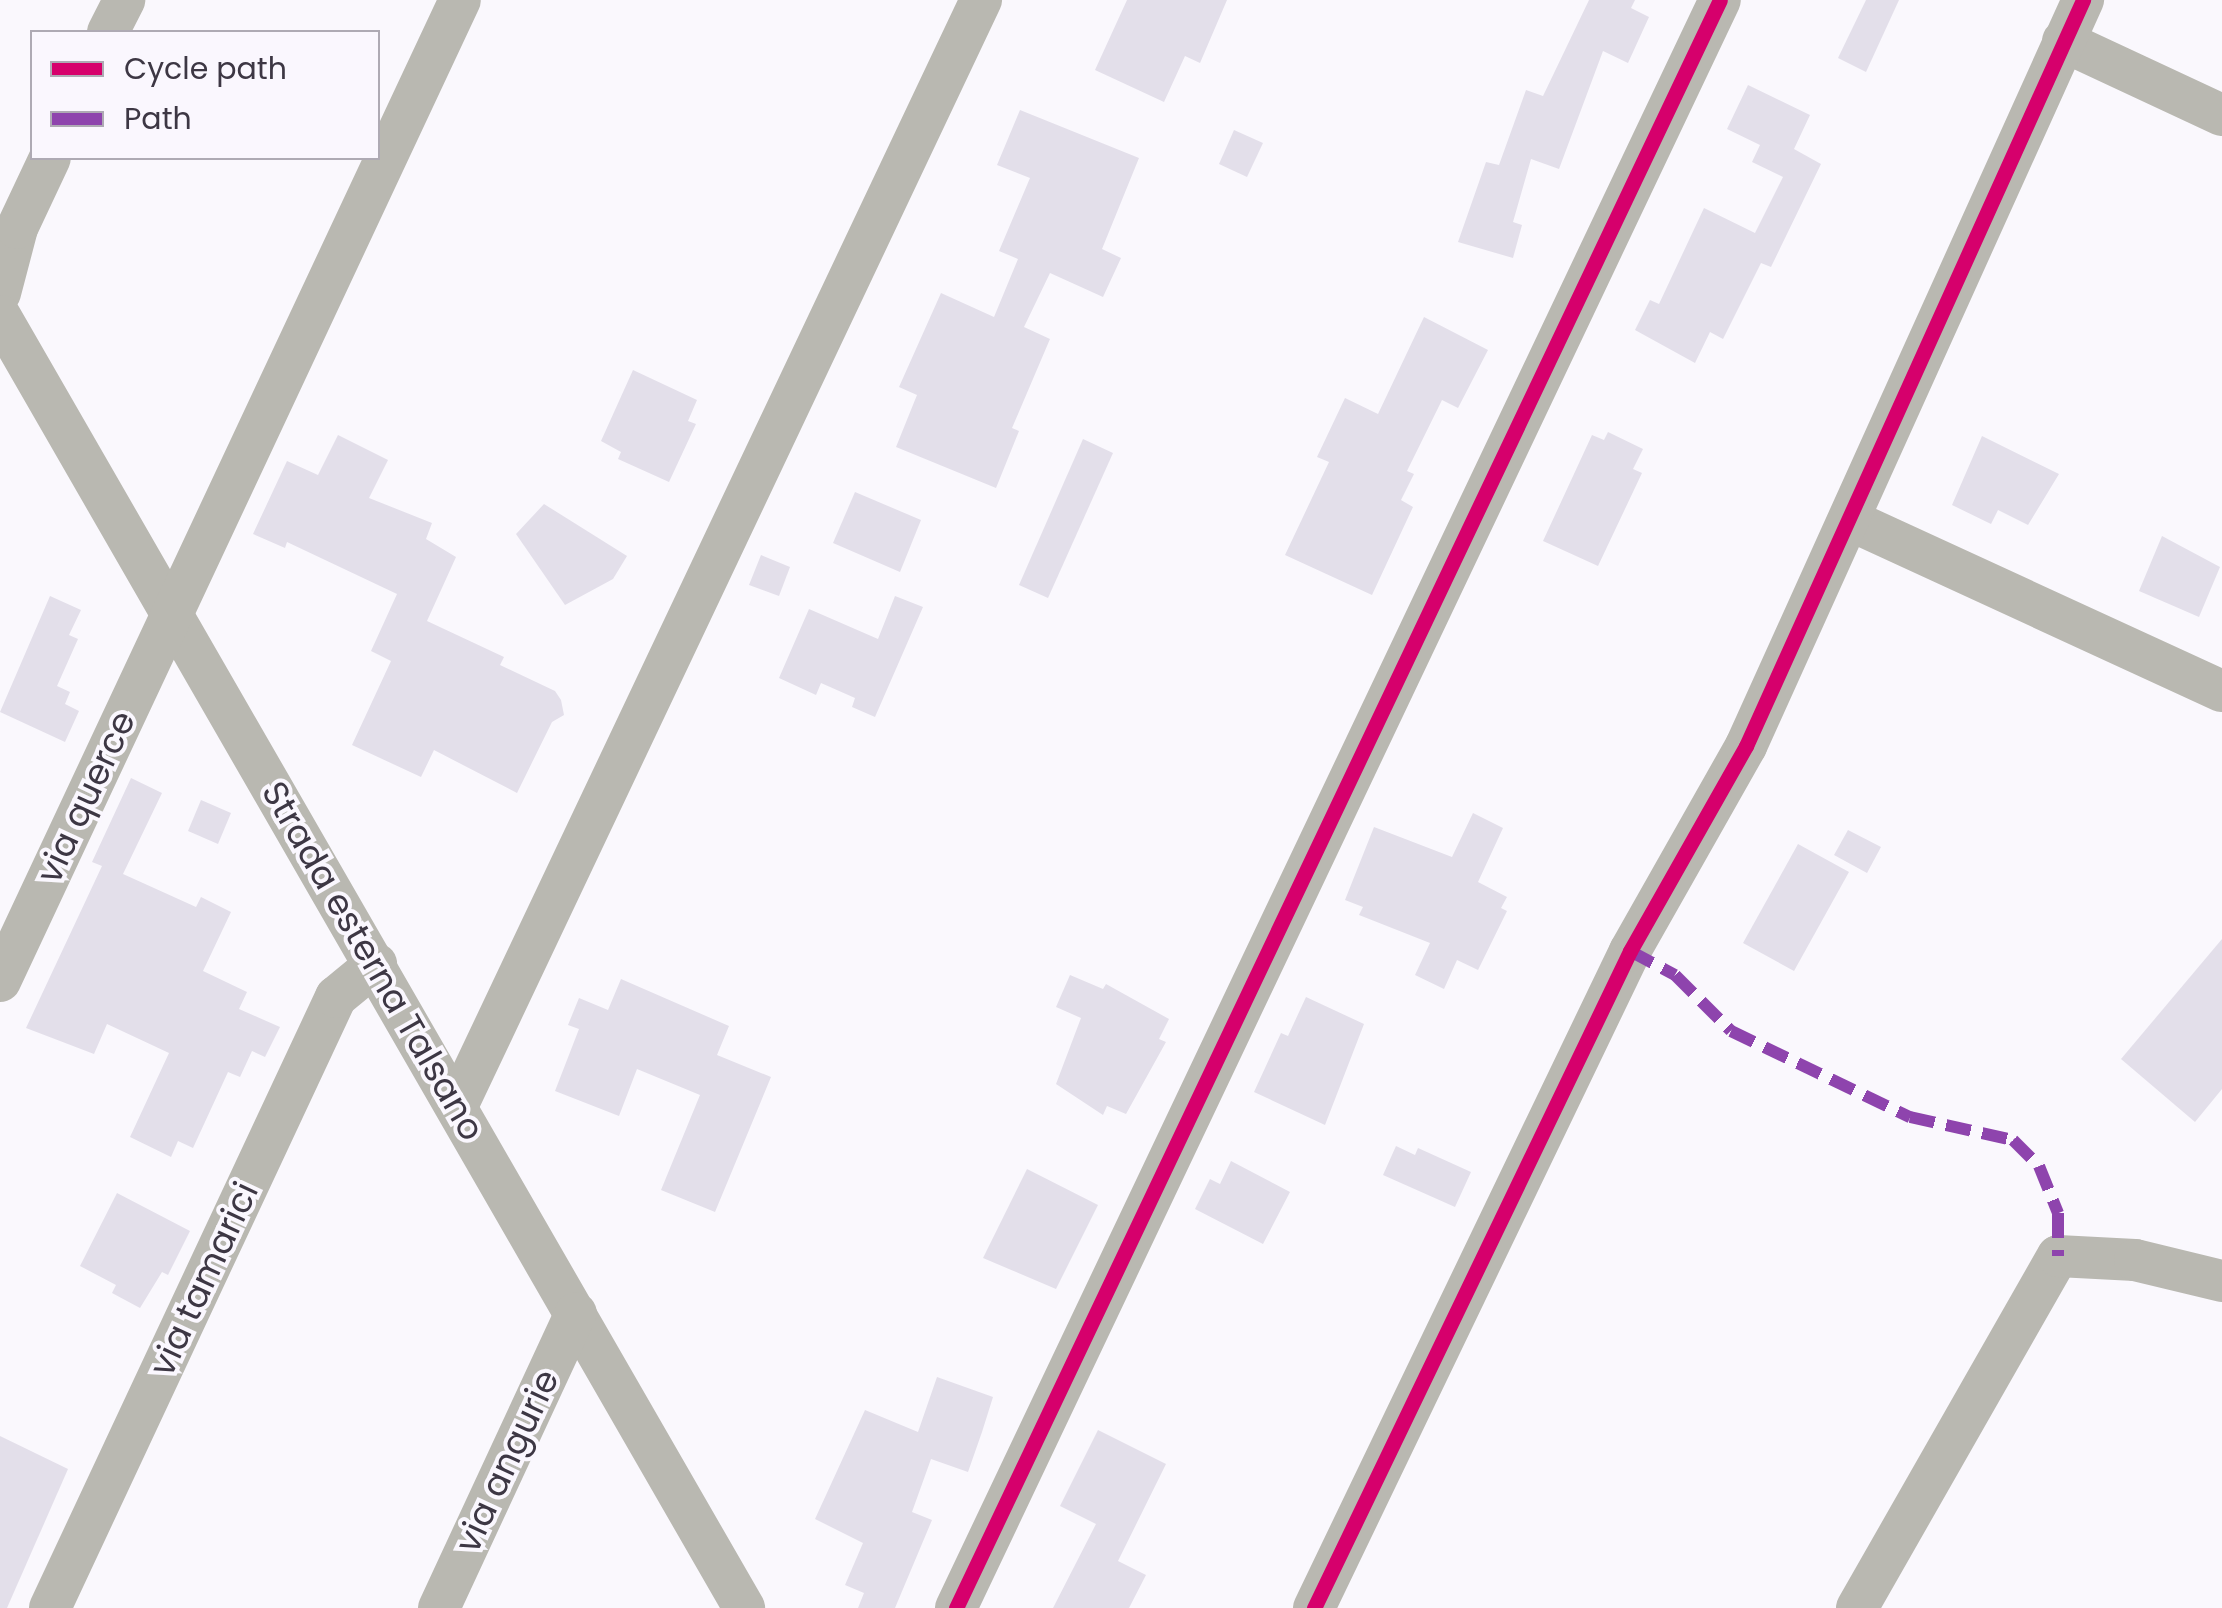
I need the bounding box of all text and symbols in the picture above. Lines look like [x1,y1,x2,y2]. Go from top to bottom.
legend [30,30,380,160]
text: Cycle path [124,47,287,90]
text: Path [124,97,192,140]
street label: via querce [28,704,144,890]
street label: Strada esterna Talsano [253,774,493,1148]
street label: via tamarici [141,1175,267,1383]
street label: via angurie [446,1363,568,1559]

